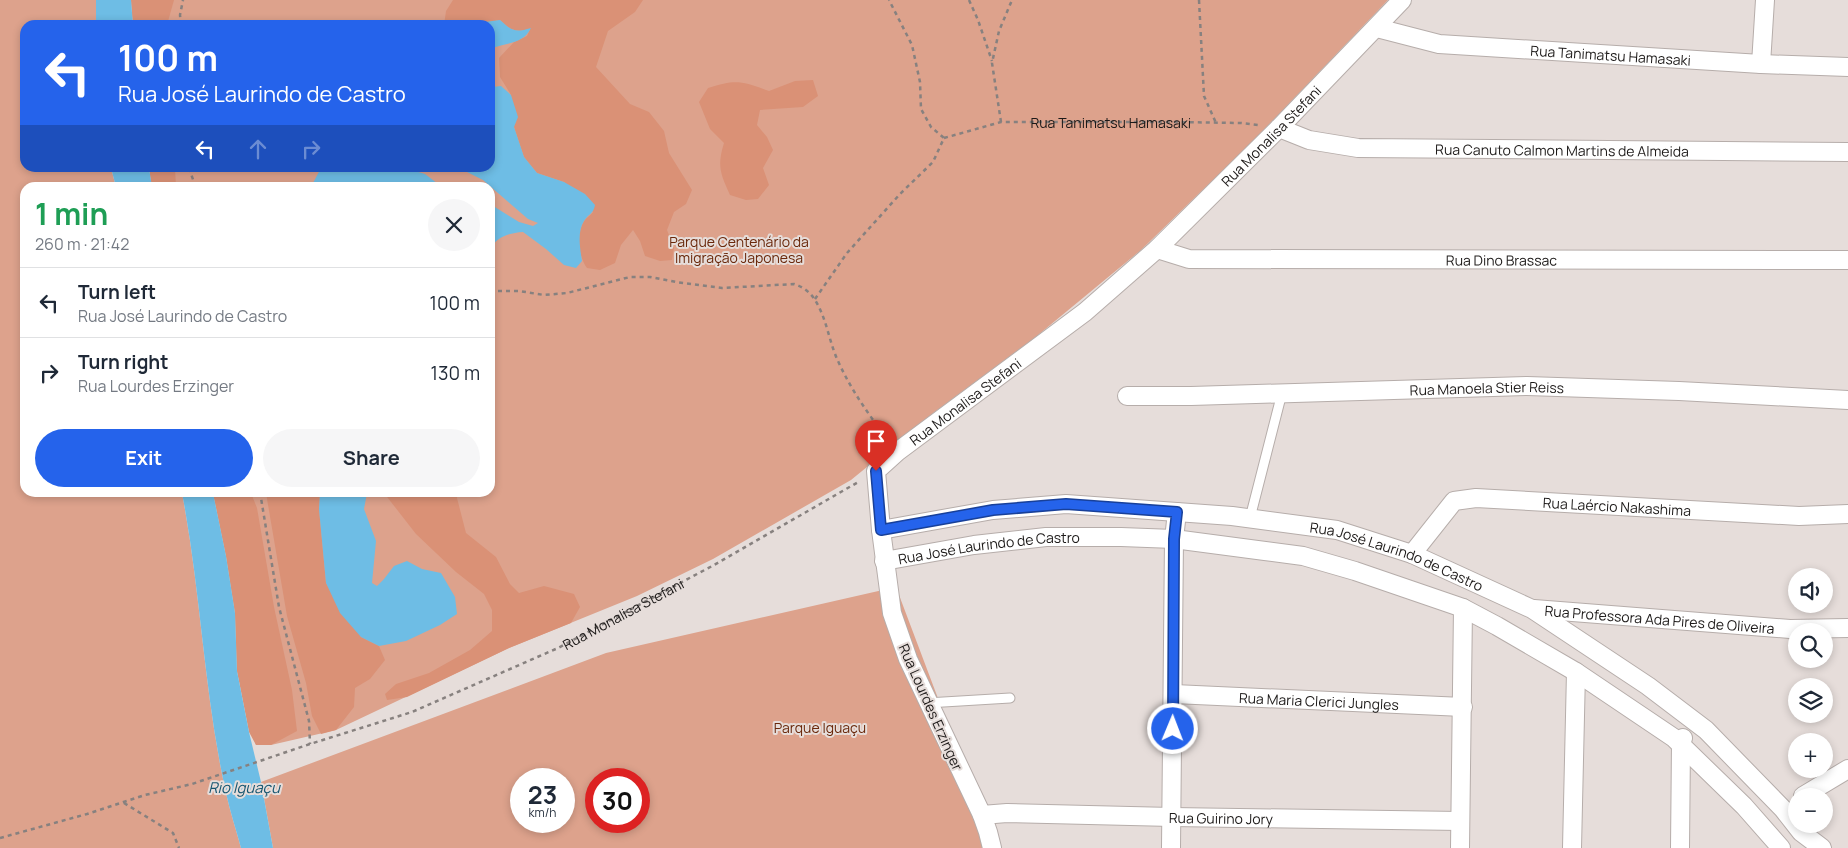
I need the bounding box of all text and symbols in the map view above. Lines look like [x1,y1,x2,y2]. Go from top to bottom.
text: 100 m [118,34,218,82]
icon: left [35,40,100,105]
street label: Rua Tanimatsu Hamasaki [1530,40,1691,69]
text: Rua José Laurindo de Castro [118,79,406,109]
street label: Rua Monalisa Stefani [1217,81,1325,190]
street label: Rua Tanimatsu Hamasaki [1030,113,1191,132]
icon: left [191,135,219,163]
icon: ahead [244,135,272,163]
icon: right [297,135,325,163]
street label: Rua Canuto Calmon Martins de Almeida [1435,139,1689,160]
text: 1 min [35,193,108,234]
button: close [428,199,480,251]
park label: Parque Centenário da Imigração Japonesa [669,232,809,267]
text: 260 m · 21:42 [35,233,129,255]
street label: Rua Dino Brassac [1446,250,1557,269]
text: Turn left [78,279,156,305]
icon: left [35,289,63,317]
text: 100 m [429,290,480,316]
text: Rua José Laurindo de Castro [78,305,287,327]
text: Turn right [78,349,168,375]
street label: Rua Monalisa Stefani [905,353,1025,449]
icon: right [35,359,63,387]
text: 130 m [431,360,480,386]
text: Rua Lourdes Erzinger [78,375,234,397]
street label: Rua Manoela Stier Reiss [1409,376,1564,399]
pin [855,420,897,471]
icon: arrive [862,427,890,455]
button: Exit [35,429,253,487]
button: Share [263,429,480,487]
street label: Rua Laércio Nakashima [1542,492,1692,519]
street label: Rua José Laurindo de Castro [1309,517,1486,595]
street label: Rua José Laurindo de Castro [896,528,1080,568]
map controls [1788,568,1833,833]
button: sound [1788,568,1833,613]
street label: Rua Monalisa Stefani [559,573,687,653]
street label: Rua Professora Ada Pires de Oliveira [1544,600,1775,637]
button: search [1788,623,1833,668]
street label: Rua Lourdes Erzinger [895,641,967,773]
button: layers [1788,678,1833,723]
street label: Rua Maria Clerici Jungles [1238,687,1399,714]
position arrow [1146,702,1198,754]
park label: Parque Iguaçu [774,718,866,737]
button: + [1788,733,1833,778]
speed limit sign: 30 [585,768,650,833]
water label: Rio Iguaçu [208,777,281,798]
text: 23 [528,777,557,812]
button: − [1788,788,1833,833]
text: km/h [529,804,556,821]
street label: Rua Guirino Jory [1169,807,1274,828]

